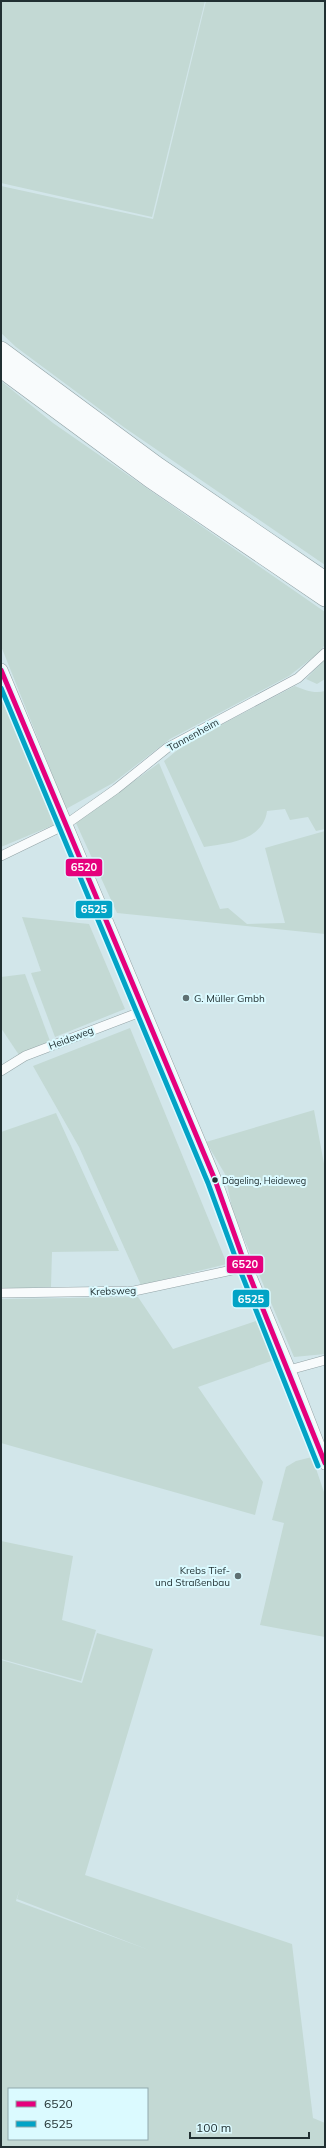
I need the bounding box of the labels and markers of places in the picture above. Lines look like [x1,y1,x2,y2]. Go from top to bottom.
place label: G. Müller Gmbh [194,992,265,1005]
marker: G. Müller Gmbh [181,993,191,1003]
marker: Dägeling, Heideweg [210,1175,220,1185]
place label: Dägeling, Heideweg [222,1175,306,1186]
place label: Krebs Tief- und Straßenbau [155,1564,230,1589]
marker: Krebs Tief- und Straßenbau [233,1571,243,1581]

